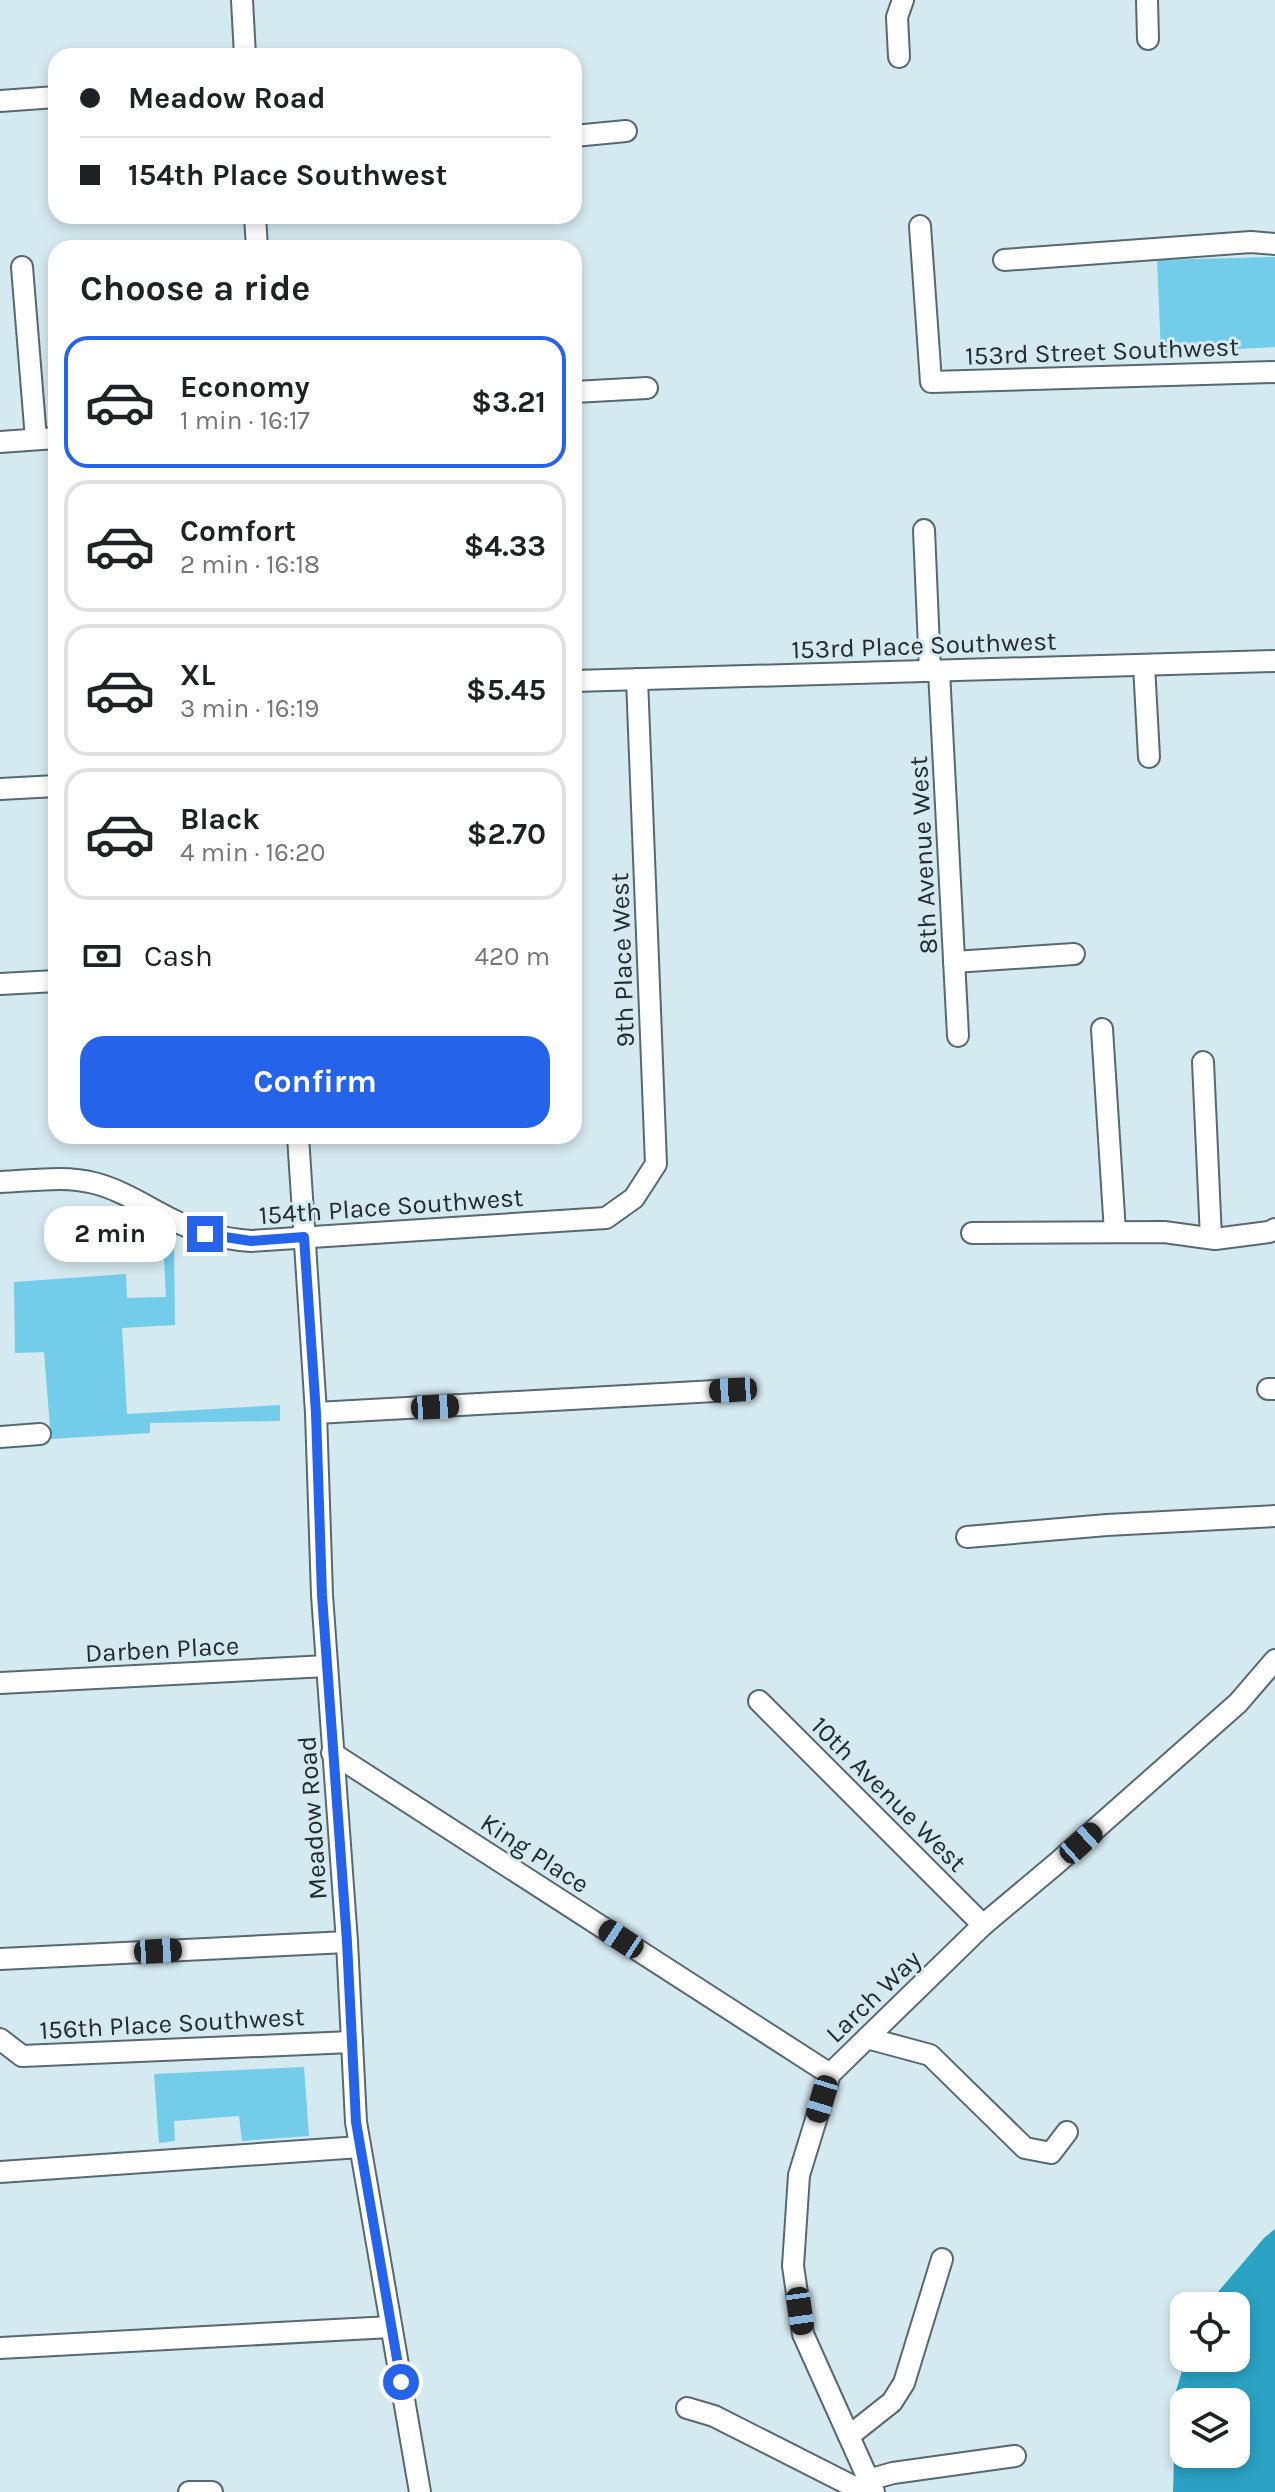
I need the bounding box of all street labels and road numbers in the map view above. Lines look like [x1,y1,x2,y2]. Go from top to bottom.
street label: 153rd Street Southwest [965,331,1240,372]
street label: 153rd Place Southwest [791,625,1057,666]
street label: 8th Avenue West [903,755,944,955]
street label: 9th Place West [604,872,641,1048]
street label: 154th Place Southwest [258,1182,525,1231]
street label: Darben Place [84,1630,240,1669]
street label: 10th Avenue West [805,1710,973,1879]
street label: Meadow Road [291,1735,334,1901]
street label: King Place [475,1807,595,1900]
street label: Larch Way [819,1944,927,2049]
street label: 156th Place Southwest [39,2001,306,2046]

